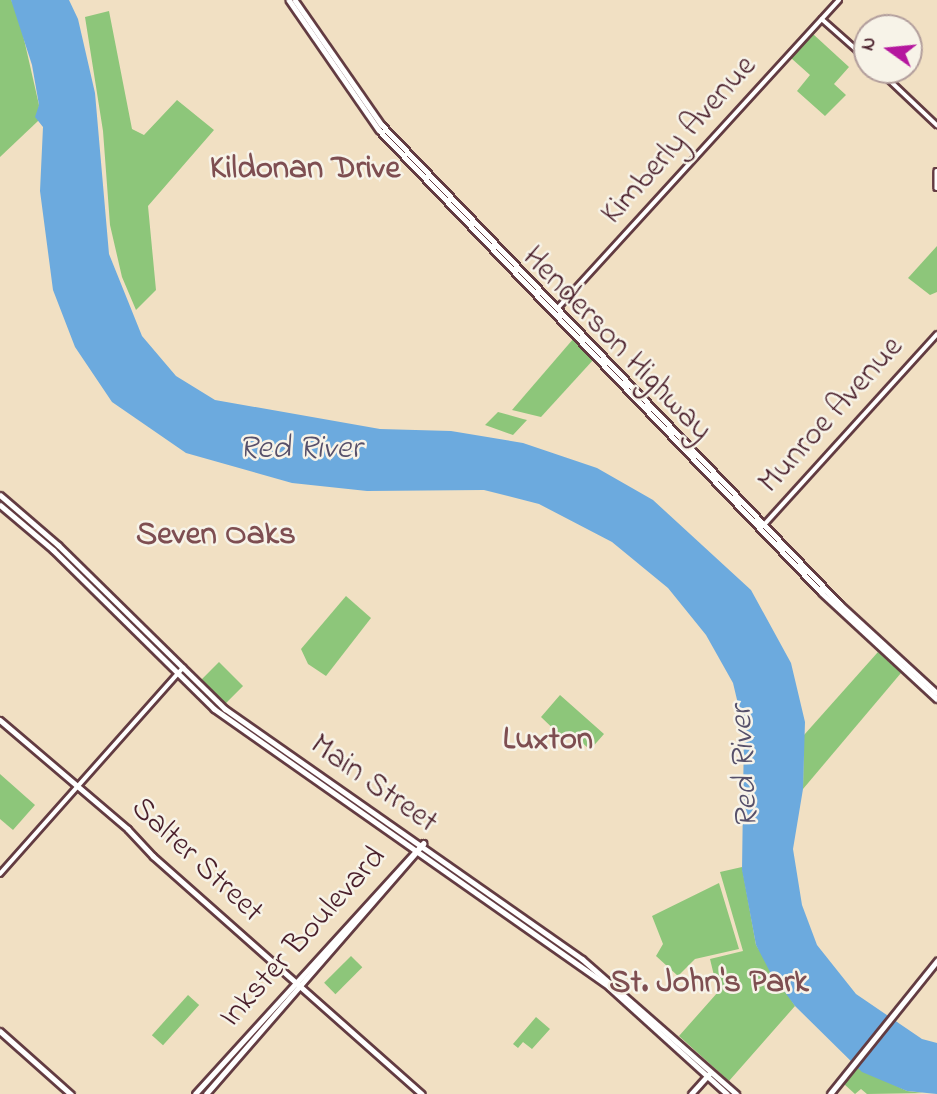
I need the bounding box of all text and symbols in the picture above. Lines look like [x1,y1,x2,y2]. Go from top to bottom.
north arrow [853,14,923,84]
text: N [854,34,884,54]
street label: Kimberly Avenue [594,49,766,233]
district label: Kildonan Drive [210,150,400,190]
street label: Henderson Highway [513,239,719,451]
street label: Munroe Avenue [751,330,913,502]
water label: Red River [239,430,361,470]
district label: Seven Oaks [136,516,296,556]
water label: Red River [723,705,769,829]
district label: Luxton [503,721,593,761]
street label: Main Street [302,727,444,843]
street label: Salter Street [122,790,270,932]
street label: Inkster Boulevard [213,840,395,1036]
district label: St. John's Park [609,964,809,1004]

